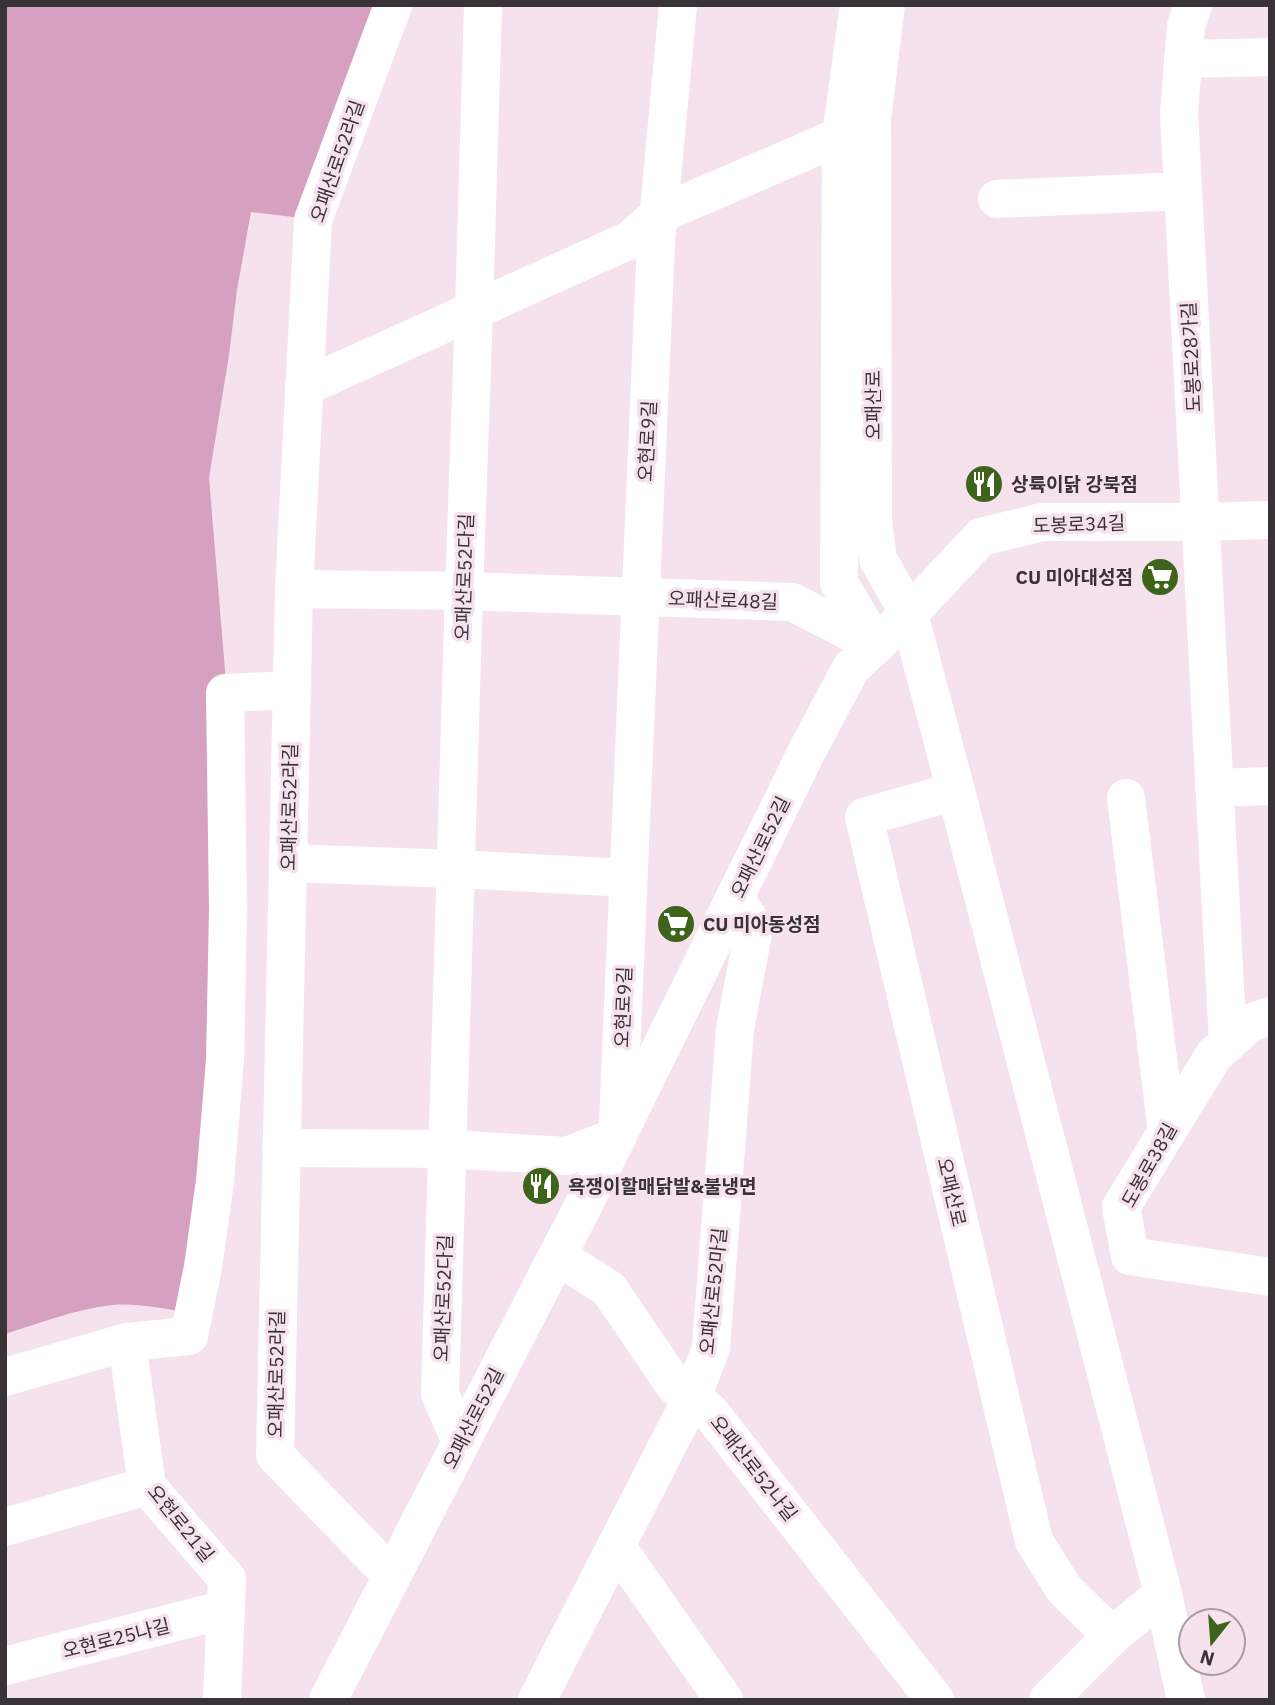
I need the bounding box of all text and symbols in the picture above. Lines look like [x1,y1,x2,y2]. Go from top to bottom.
street label: 오패산로52라길 [305,97,369,225]
street label: 도봉로28가길 [1176,301,1206,413]
street label: 오패산로 [861,370,885,440]
street label: 오현로9길 [633,400,661,482]
restaurant icon: 상륙이닭 강북점 [963,463,1005,505]
place label: 상륙이닭 강북점 [1011,472,1138,496]
street label: 도봉로34길 [1032,510,1126,538]
street label: 오패산로52다길 [450,513,478,641]
supermarket icon: CU 미아대성점 [1139,556,1181,598]
place label: CU 미아대성점 [1016,565,1133,589]
street label: 오패산로48길 [668,586,778,614]
street label: 오패산로52라길 [276,743,302,871]
street label: 오패산로52길 [725,792,795,902]
supermarket icon: CU 미아동성점 [655,903,697,945]
place label: CU 미아동성점 [703,912,820,936]
street label: 오현로9길 [610,966,636,1048]
street label: 도봉로38길 [1116,1119,1182,1211]
street label: 오패산로 [932,1155,972,1229]
restaurant icon: 욕쟁이할매닭발&불냉면 [520,1165,562,1207]
place label: 욕쟁이할매닭발&불냉면 [568,1174,757,1198]
street label: 오패산로52마길 [694,1226,732,1356]
street label: 오패산로52다길 [429,1234,457,1362]
street label: 오패산로52라길 [263,1310,289,1438]
street label: 오패산로52길 [437,1363,509,1473]
street label: 오패산로52나길 [705,1410,803,1526]
street label: 오현로21길 [142,1479,220,1567]
north arrow [1177,1607,1247,1677]
street label: 오현로25나길 [60,1613,172,1663]
text: N [1197,1645,1217,1672]

